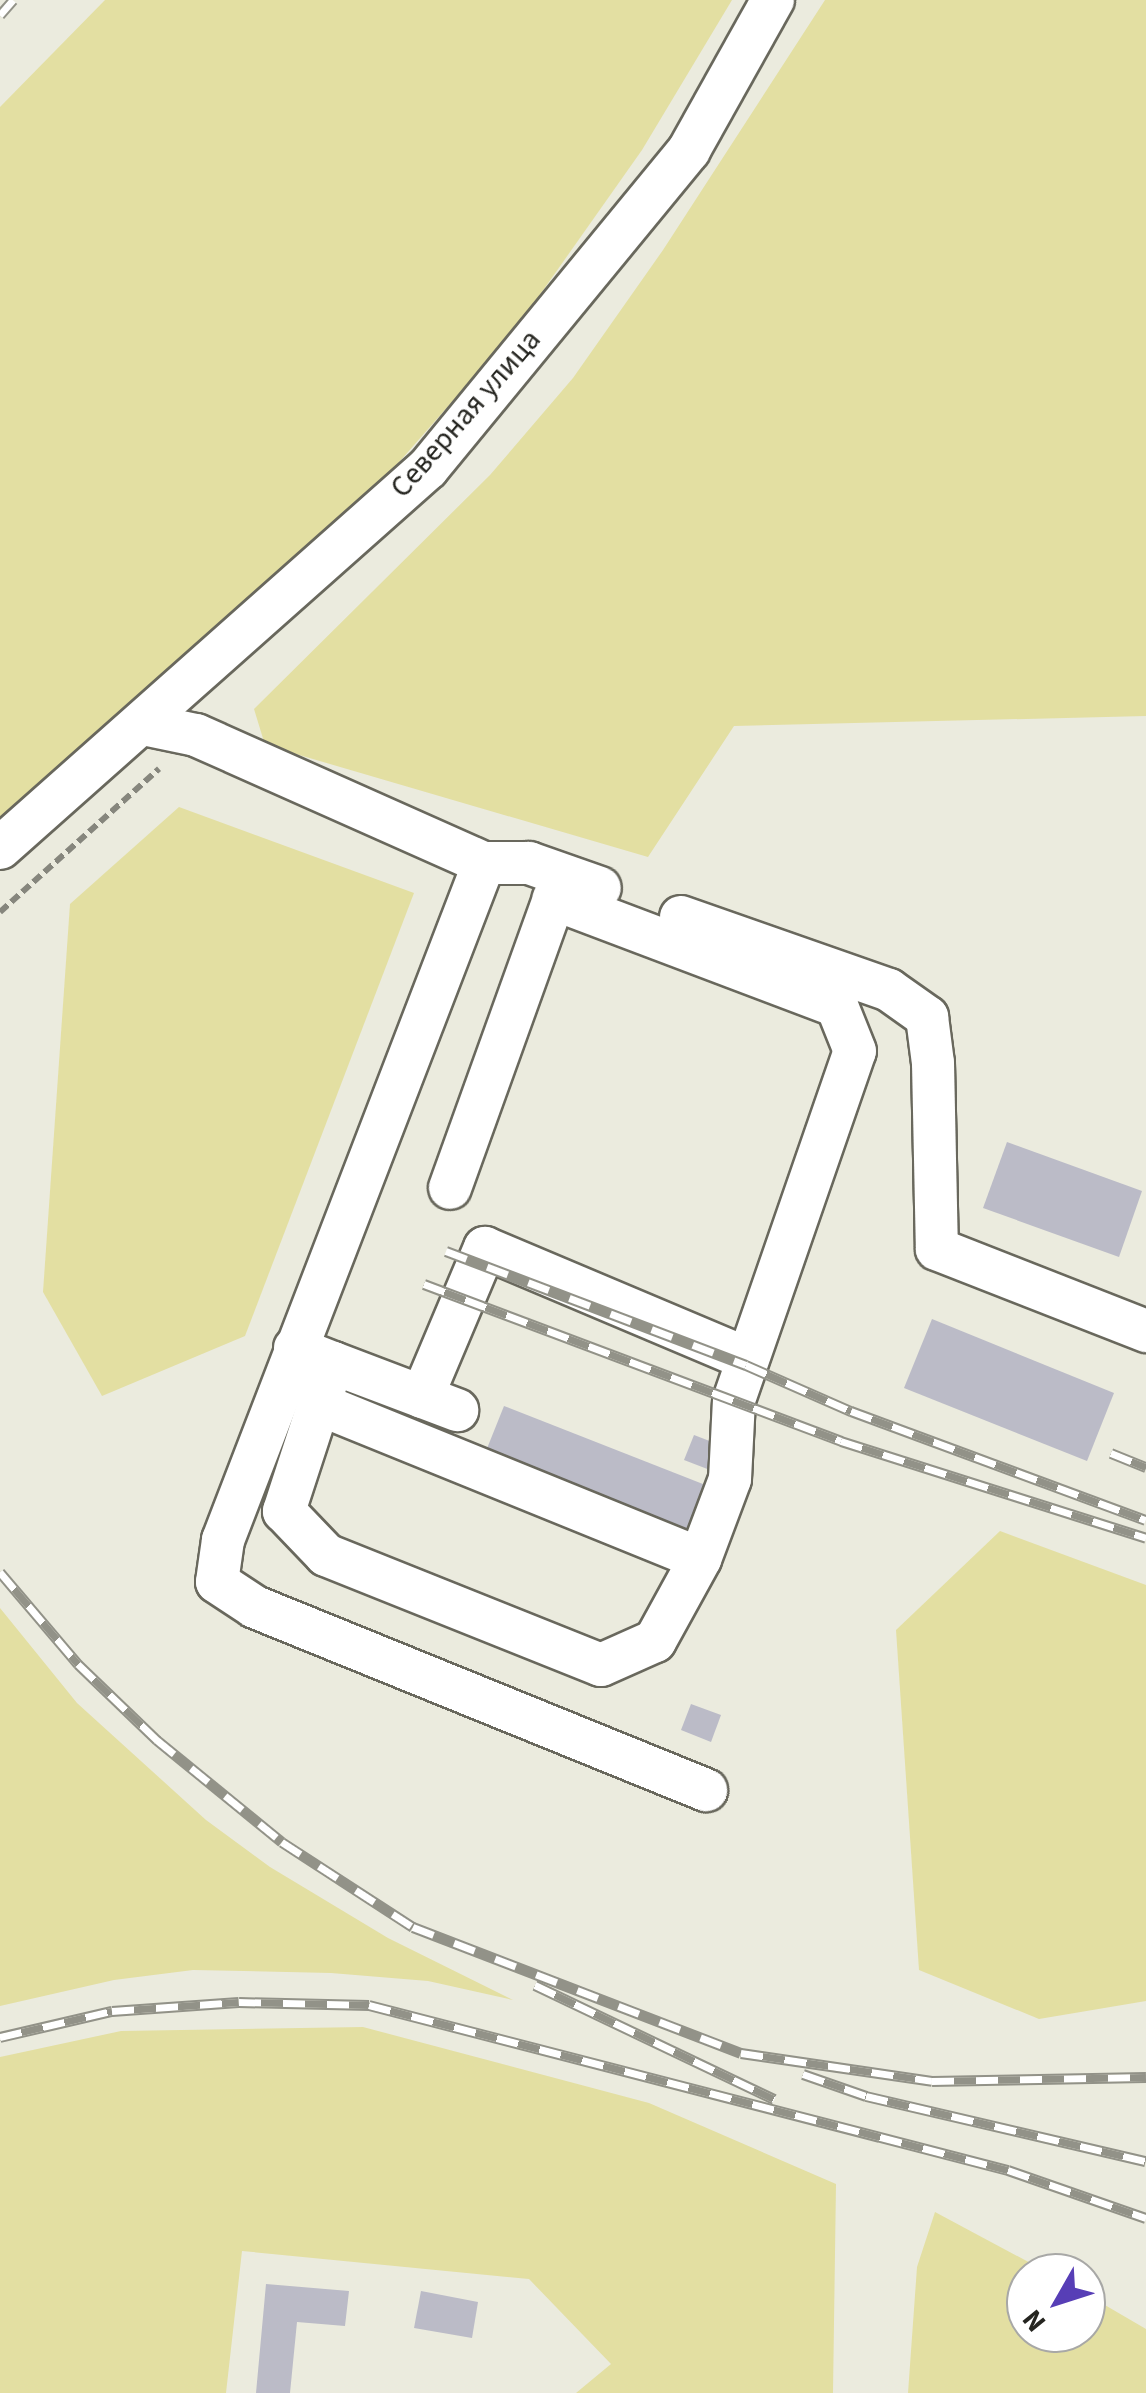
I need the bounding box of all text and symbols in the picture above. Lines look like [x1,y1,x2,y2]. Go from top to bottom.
street label: Северная улица [383,323,549,505]
north arrow [1006,2253,1106,2353]
text: N [1013,2301,1056,2340]

